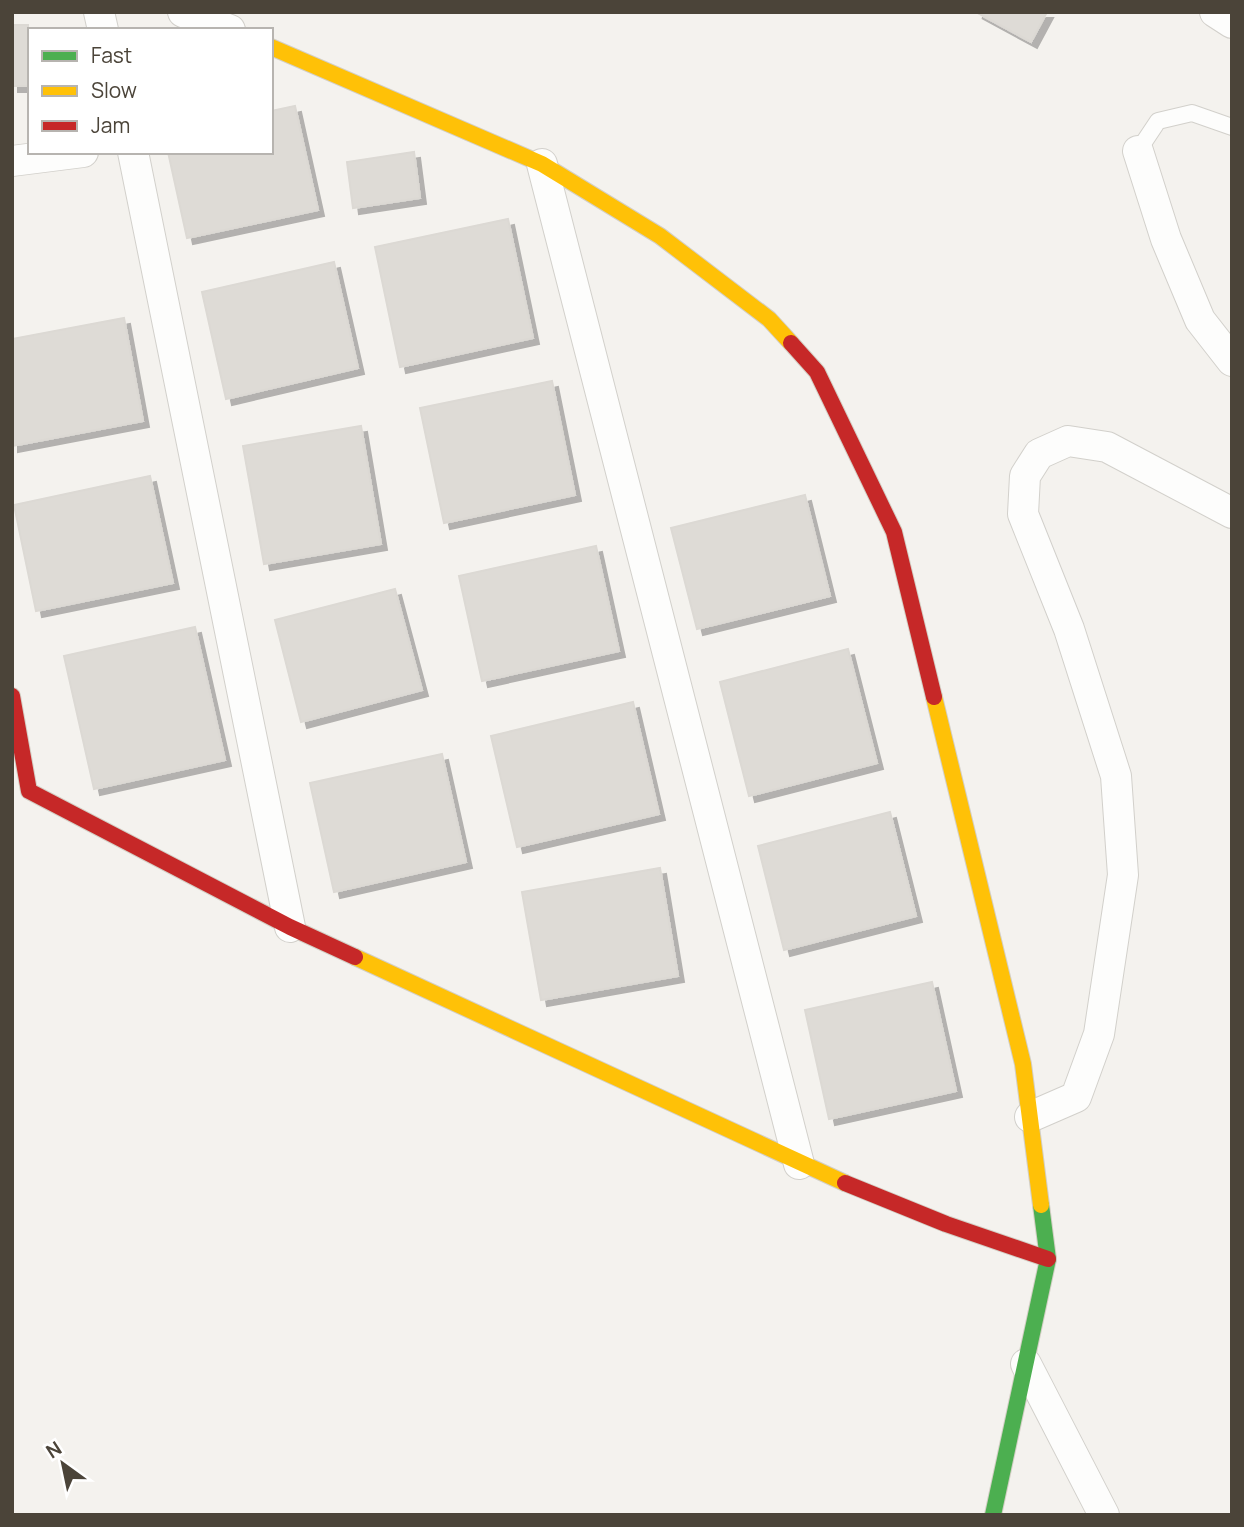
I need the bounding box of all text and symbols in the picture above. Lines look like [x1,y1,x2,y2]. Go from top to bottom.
legend [28,28,273,154]
text: Fast [91,41,132,69]
text: Slow [91,76,137,104]
text: Jam [91,111,130,139]
north arrow [28,1429,98,1499]
text: N [41,1435,67,1464]

